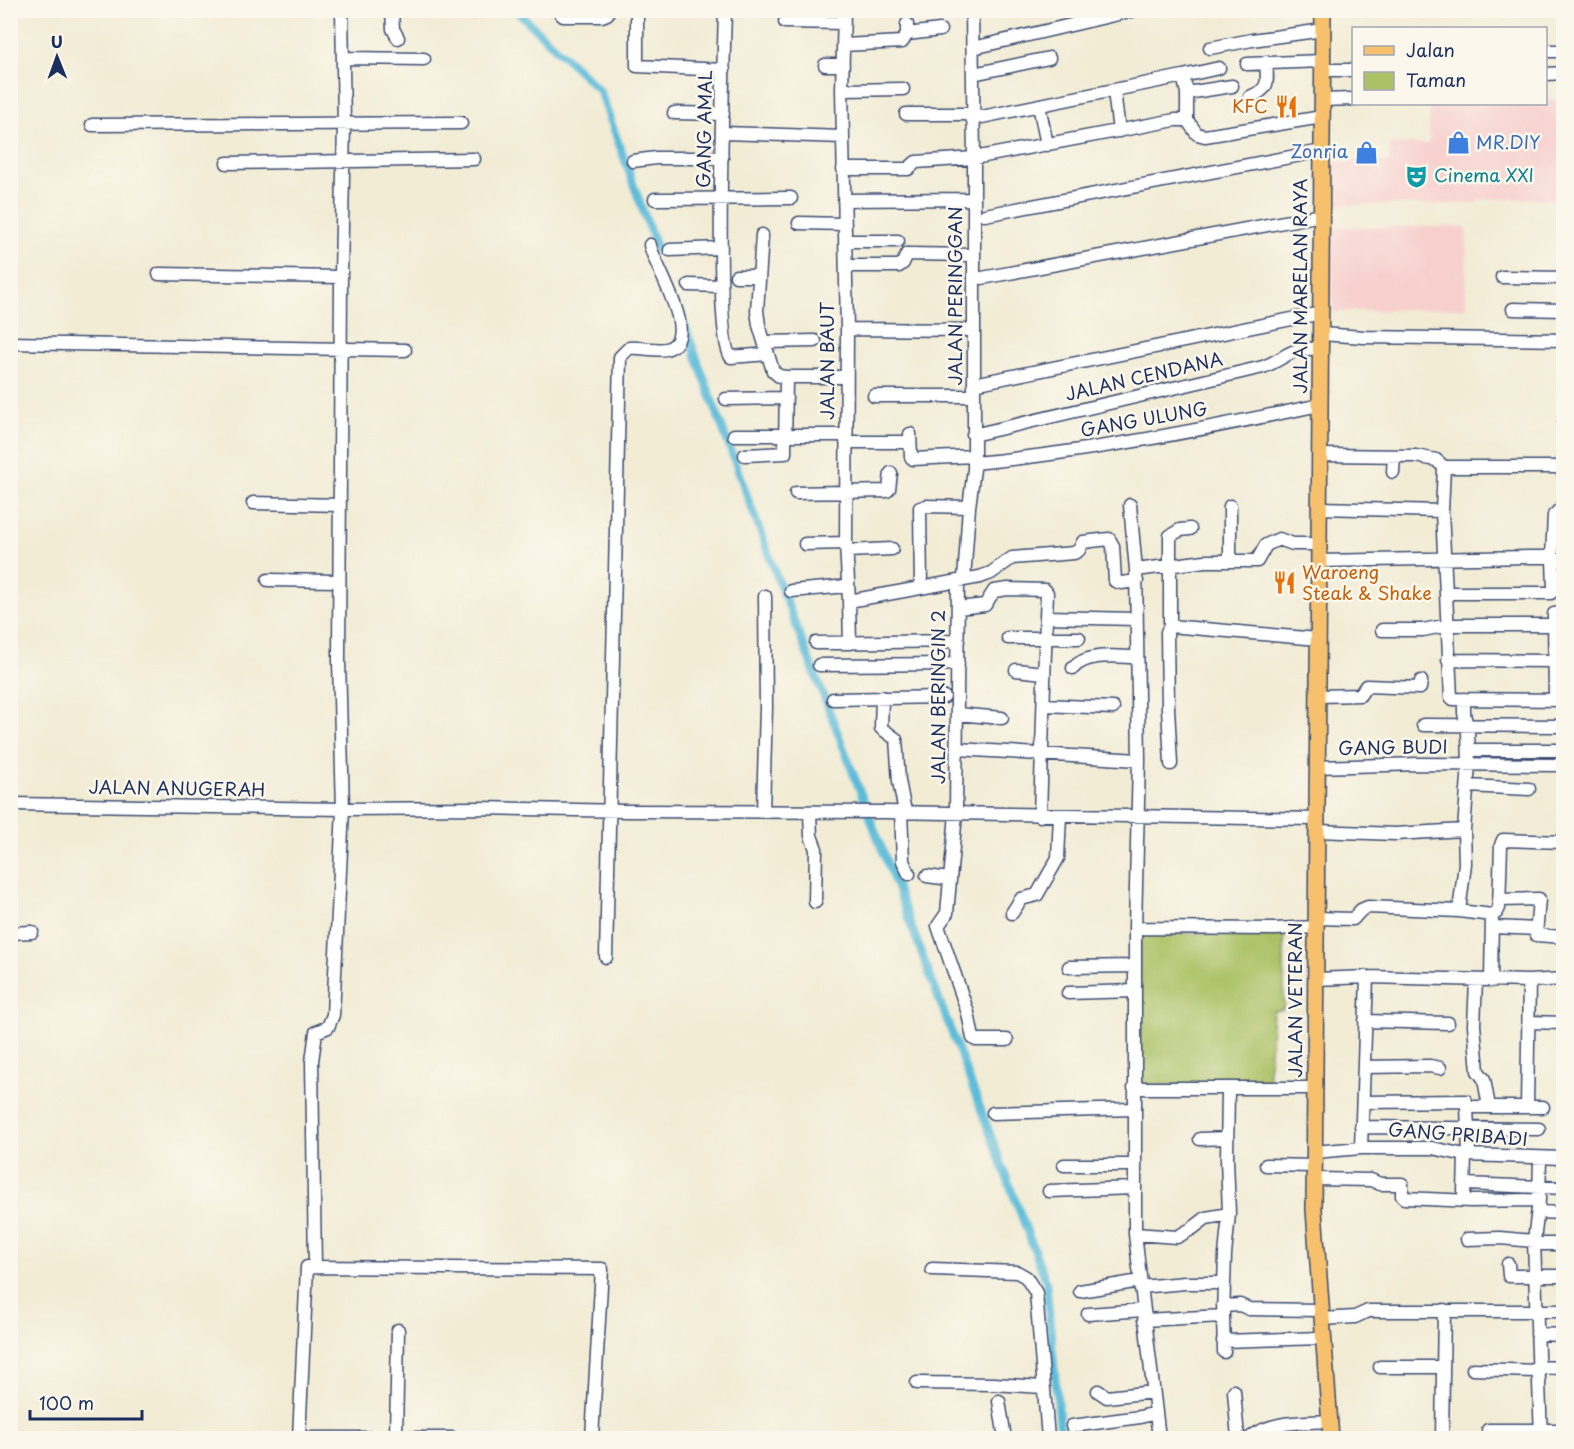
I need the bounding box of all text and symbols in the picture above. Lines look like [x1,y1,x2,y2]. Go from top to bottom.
north arrow [27,27,87,87]
legend [1352,27,1547,105]
text: U [50,29,63,53]
text: Jalan [1406,36,1455,63]
text: Taman [1406,66,1466,93]
street label: GANG AMAL [689,70,718,188]
place label: KFC [1232,92,1268,119]
restaurant icon: KFC [1273,94,1299,120]
place label: MR.DIY [1476,128,1541,155]
shop icon: MR.DIY [1445,130,1471,156]
place label: Zonria [1290,137,1349,164]
shop icon: Zonria [1353,139,1379,165]
place label: Cinema XXI [1434,161,1534,188]
theatre icon: Cinema XXI [1403,163,1429,189]
street label: JALAN MARELAN RAYA [1286,178,1313,394]
street label: JALAN PERINGGAN [941,206,968,386]
street label: JALAN BAUT [813,301,840,420]
street label: JALAN CENDANA [1062,344,1225,407]
street label: GANG ULUNG [1078,394,1209,443]
place label: Waroeng Steak & Shake [1302,558,1432,606]
restaurant icon: Waroeng Steak & Shake [1271,570,1297,596]
street label: JALAN BERINGIN 2 [924,610,951,784]
street label: GANG BUDI [1338,732,1448,761]
street label: JALAN ANUGERAH [88,772,266,803]
street label: JALAN VETERAN [1281,922,1308,1078]
street label: GANG PRIBADI [1387,1115,1529,1152]
scale bar [30,1383,142,1421]
text: 100 m [39,1389,94,1416]

